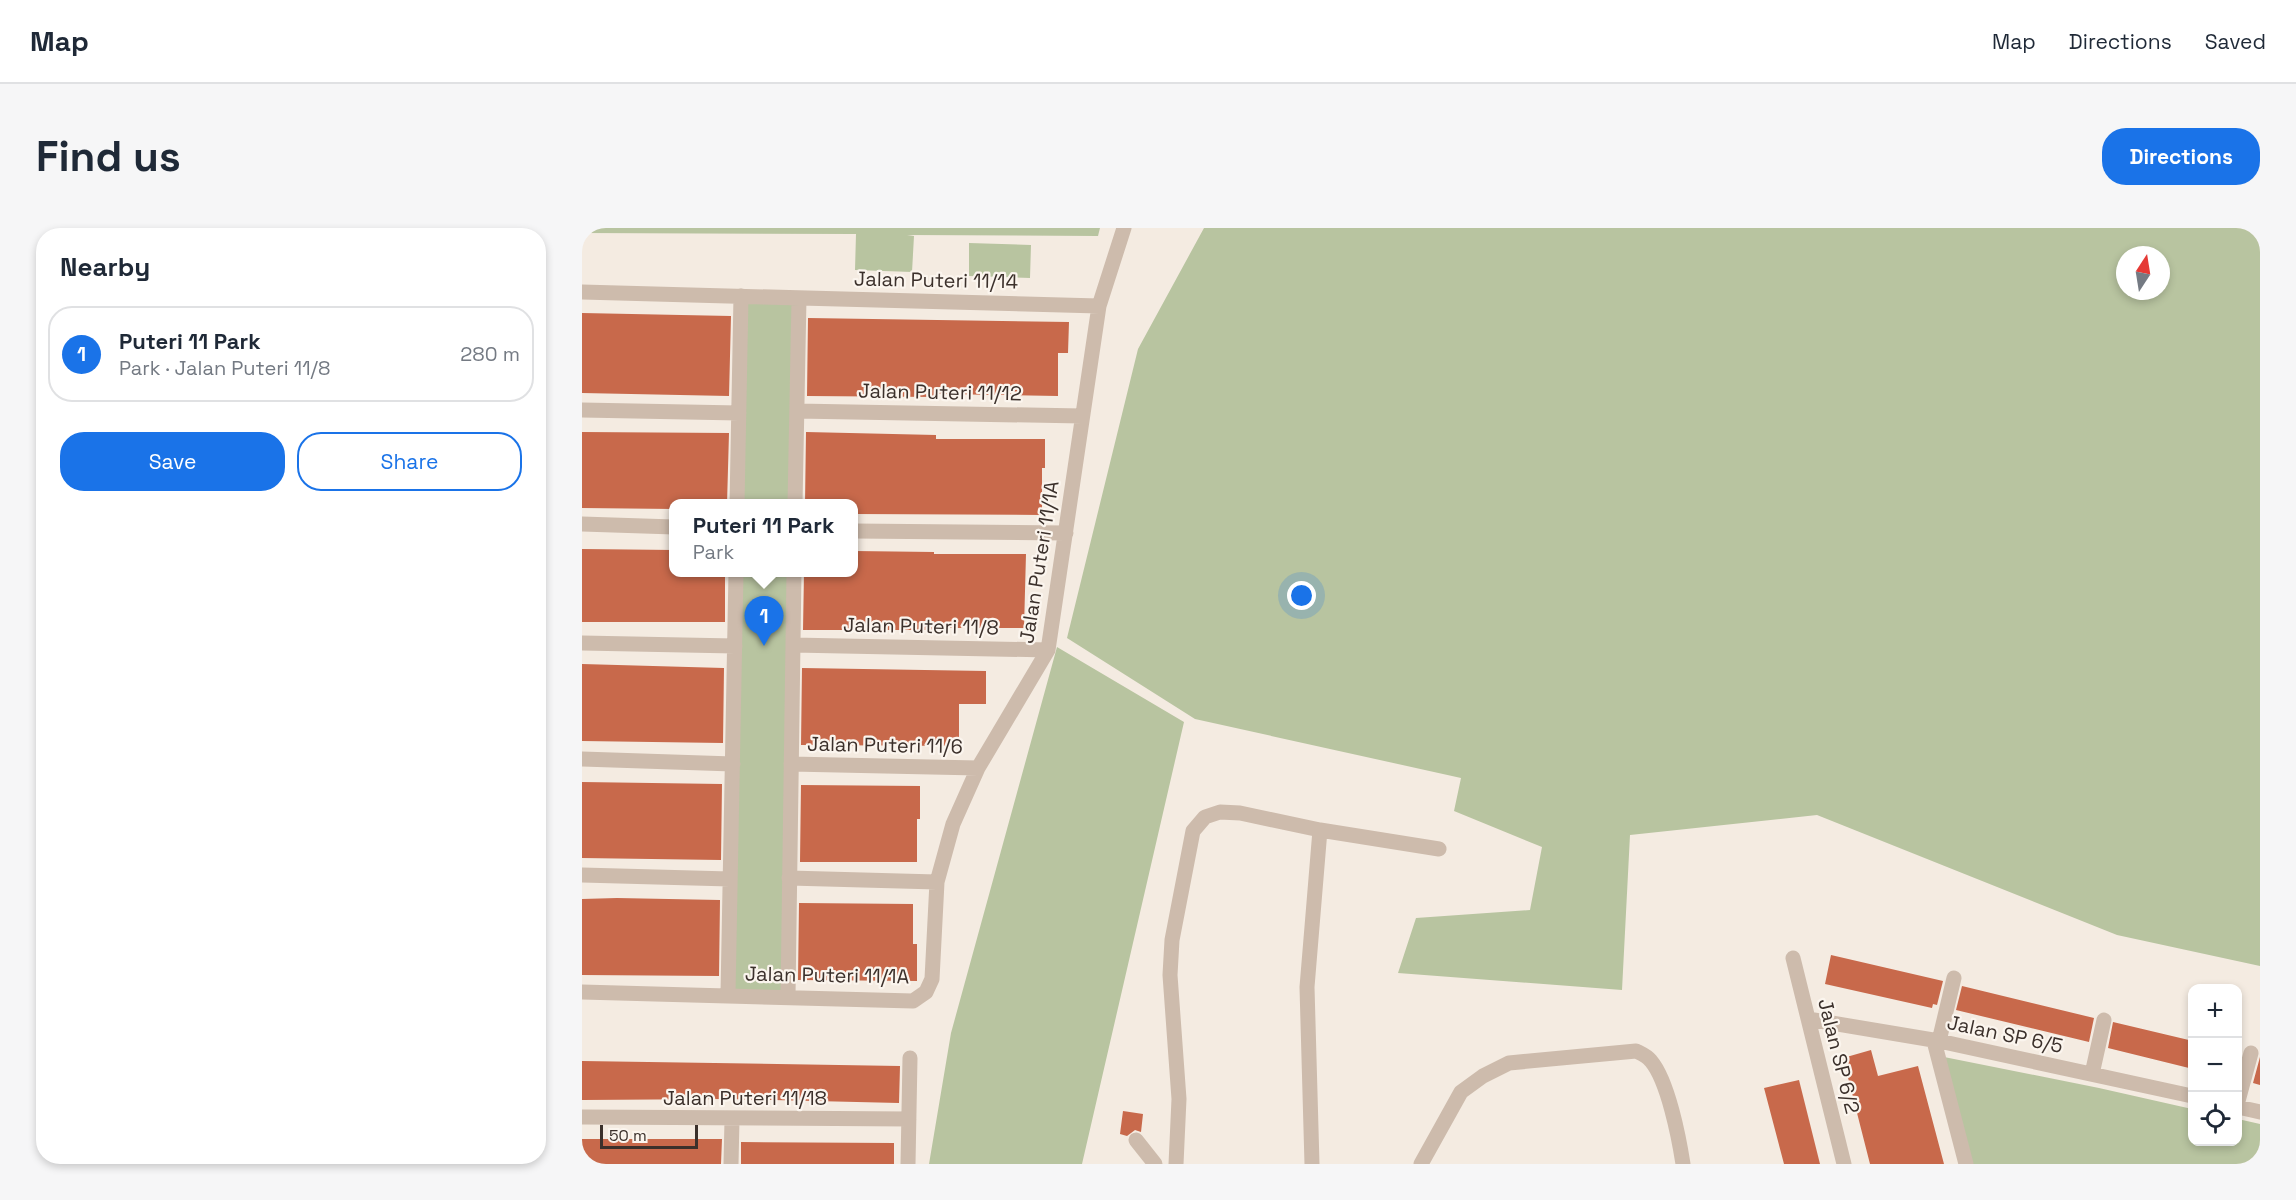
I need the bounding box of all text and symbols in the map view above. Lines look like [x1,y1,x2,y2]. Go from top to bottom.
text: Map [30,23,89,59]
text: Map [1992,28,2036,55]
text: Directions [2069,28,2172,55]
text: Saved [2205,28,2266,55]
button: Directions [2102,128,2260,185]
text: Find us [36,130,181,183]
north arrow [2116,246,2170,300]
text: Nearby [60,250,150,284]
street label: Jalan Puteri 11/14 [854,266,1018,294]
text: Puteri 11 Park [119,327,261,355]
text: 1 [77,341,86,367]
text: 280 m [460,341,520,367]
text: Park · Jalan Puteri 11/8 [119,355,330,381]
street label: Jalan Puteri 11/12 [858,378,1022,406]
button: Save [60,432,285,491]
button: Share [297,432,522,491]
street label: Jalan Puteri 11/1A [1013,478,1065,645]
popup [669,499,858,577]
text: Puteri 11 Park [693,511,834,539]
text: Park [693,539,734,565]
your location [1287,581,1316,610]
pin: 1 [744,596,783,646]
street label: Jalan Puteri 11/8 [843,612,999,640]
street label: Jalan Puteri 11/6 [807,731,963,759]
street label: Jalan Puteri 11/1A [745,961,910,989]
map controls [2188,984,2242,1146]
button: + [2188,984,2242,1038]
street label: Jalan SP 6/2 [1812,996,1866,1116]
street label: Jalan SP 6/5 [1945,1009,2065,1059]
button: − [2188,1038,2242,1092]
street label: Jalan Puteri 11/18 [663,1085,827,1111]
button: locate [2188,1092,2242,1146]
scale bar [600,1122,698,1150]
text: 50 m [609,1125,647,1146]

